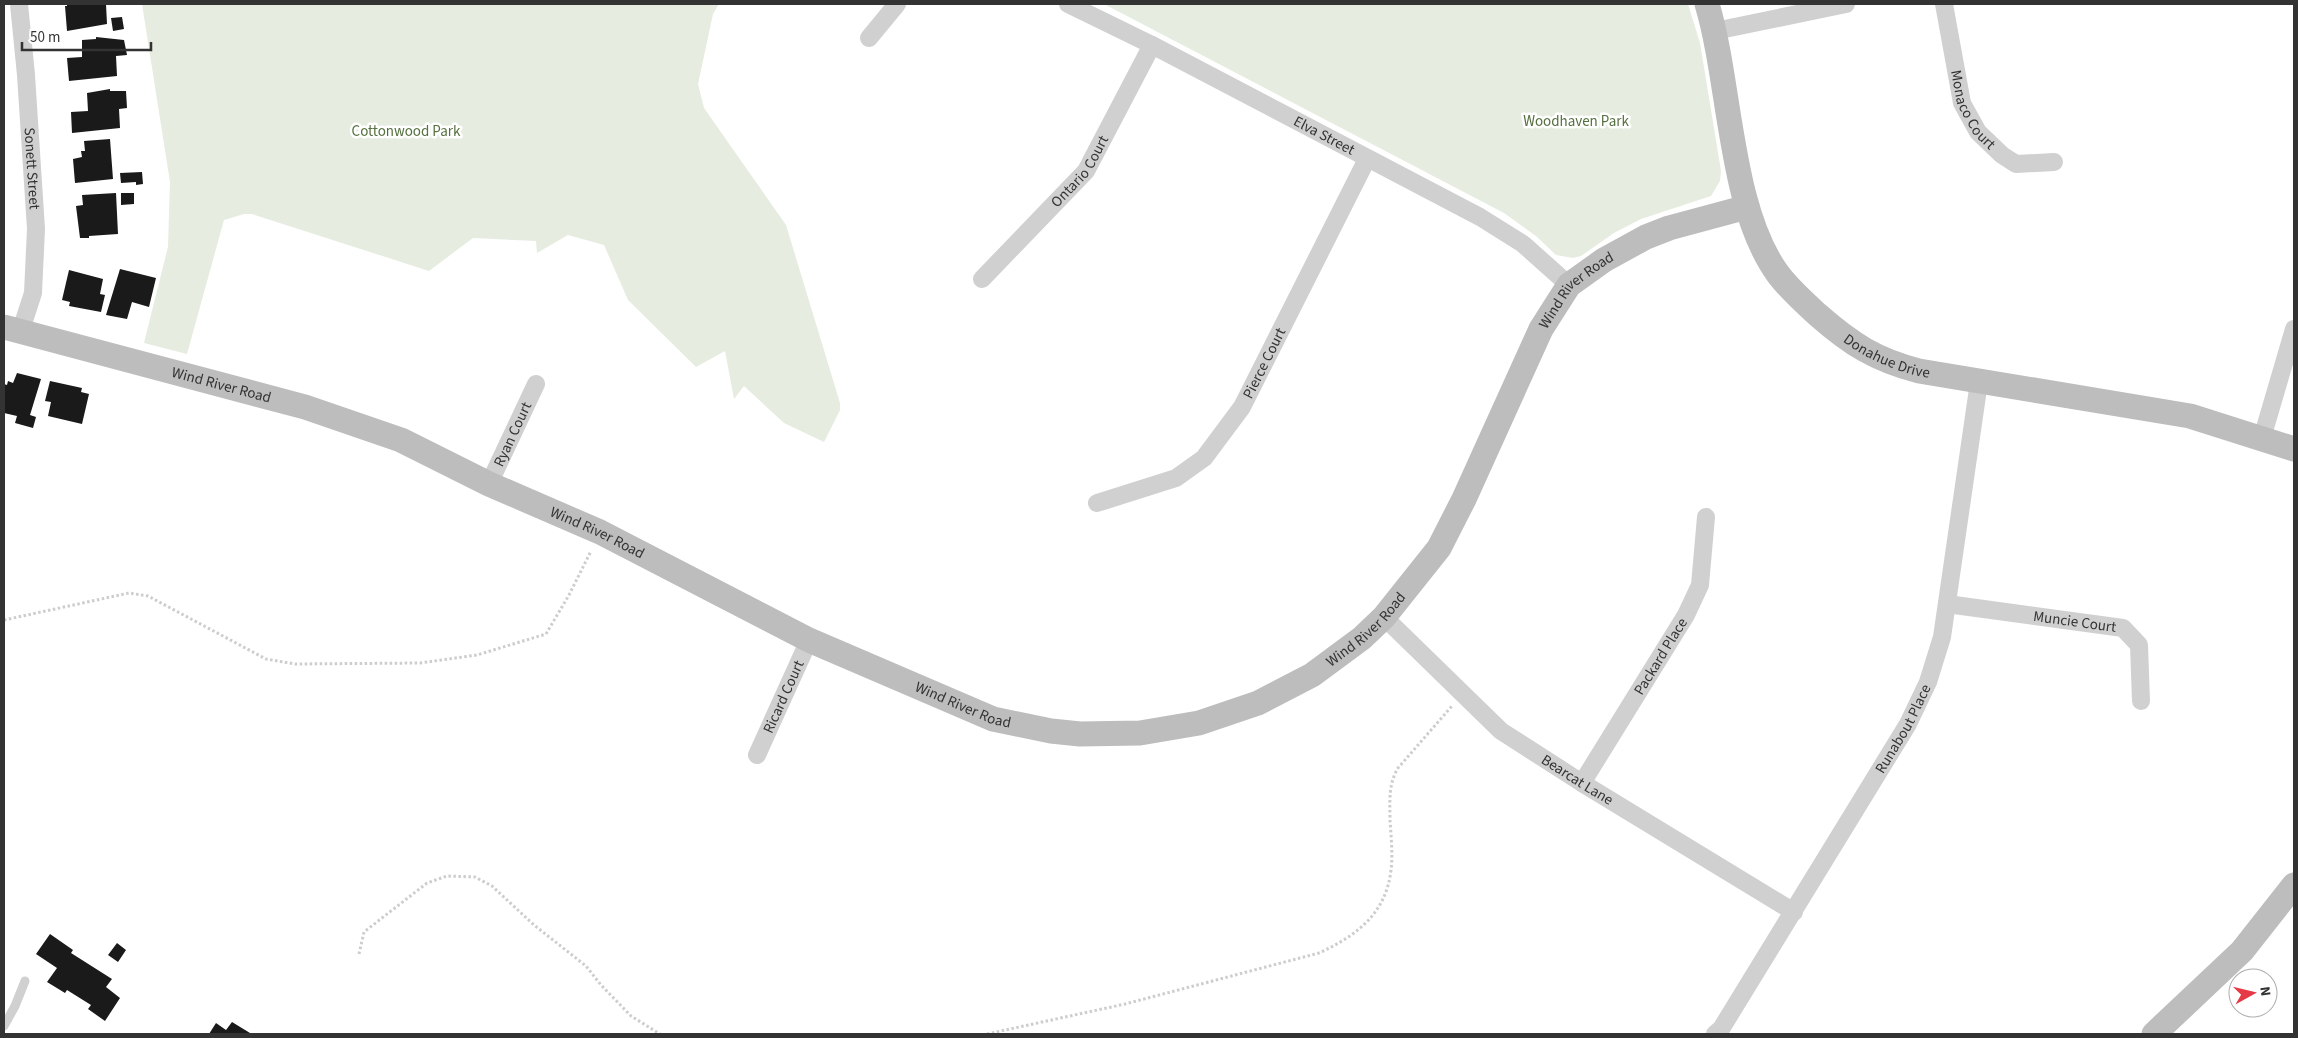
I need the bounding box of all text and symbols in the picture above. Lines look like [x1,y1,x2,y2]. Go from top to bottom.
scale bar [22,20,151,52]
text: 50 m [30,27,60,48]
street label: Monaco Court [1945,68,2000,155]
street label: Elva Street [1290,111,1358,161]
park label: Woodhaven Park [1523,111,1629,132]
park label: Cottonwood Park [352,121,461,142]
street label: Sonett Street [18,127,45,210]
street label: Ontario Court [1046,132,1114,212]
street label: Wind River Road [1534,247,1617,333]
street label: Pierce Court [1238,324,1291,402]
street label: Donahue Drive [1839,329,1931,384]
street label: Wind River Road [169,362,273,409]
street label: Ryan Court [489,399,537,470]
street label: Wind River Road [547,502,648,564]
street label: Wind River Road [1322,588,1411,672]
street label: Muncie Court [2032,606,2118,638]
street label: Packard Place [1629,614,1693,699]
street label: Ricard Court [758,657,809,737]
street label: Wind River Road [912,677,1013,733]
street label: Runabout Place [1870,681,1936,778]
street label: Bearcat Lane [1537,750,1617,811]
north arrow [2228,968,2278,1018]
text: N [2254,985,2275,997]

